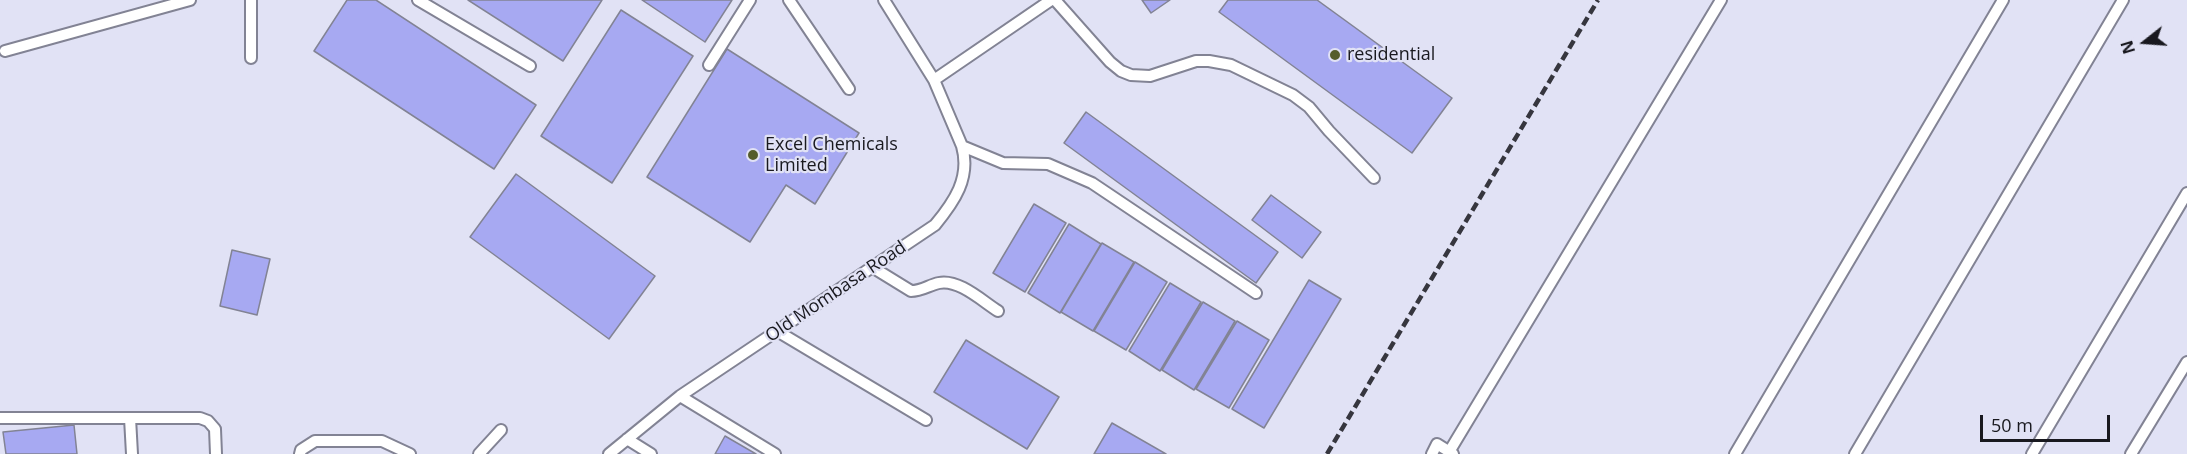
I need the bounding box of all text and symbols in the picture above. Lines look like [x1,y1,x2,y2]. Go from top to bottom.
north arrow [2115,12,2175,72]
text: N [2115,38,2140,57]
place label: residential [1347,44,1435,66]
marker: residential [1328,48,1342,62]
place label: Excel Chemicals Limited [765,134,898,176]
marker: Excel Chemicals Limited [746,148,760,162]
street label: Old Mombasa Road [762,237,910,347]
scale bar [1983,403,2114,441]
text: 50 m [1991,413,2033,437]

